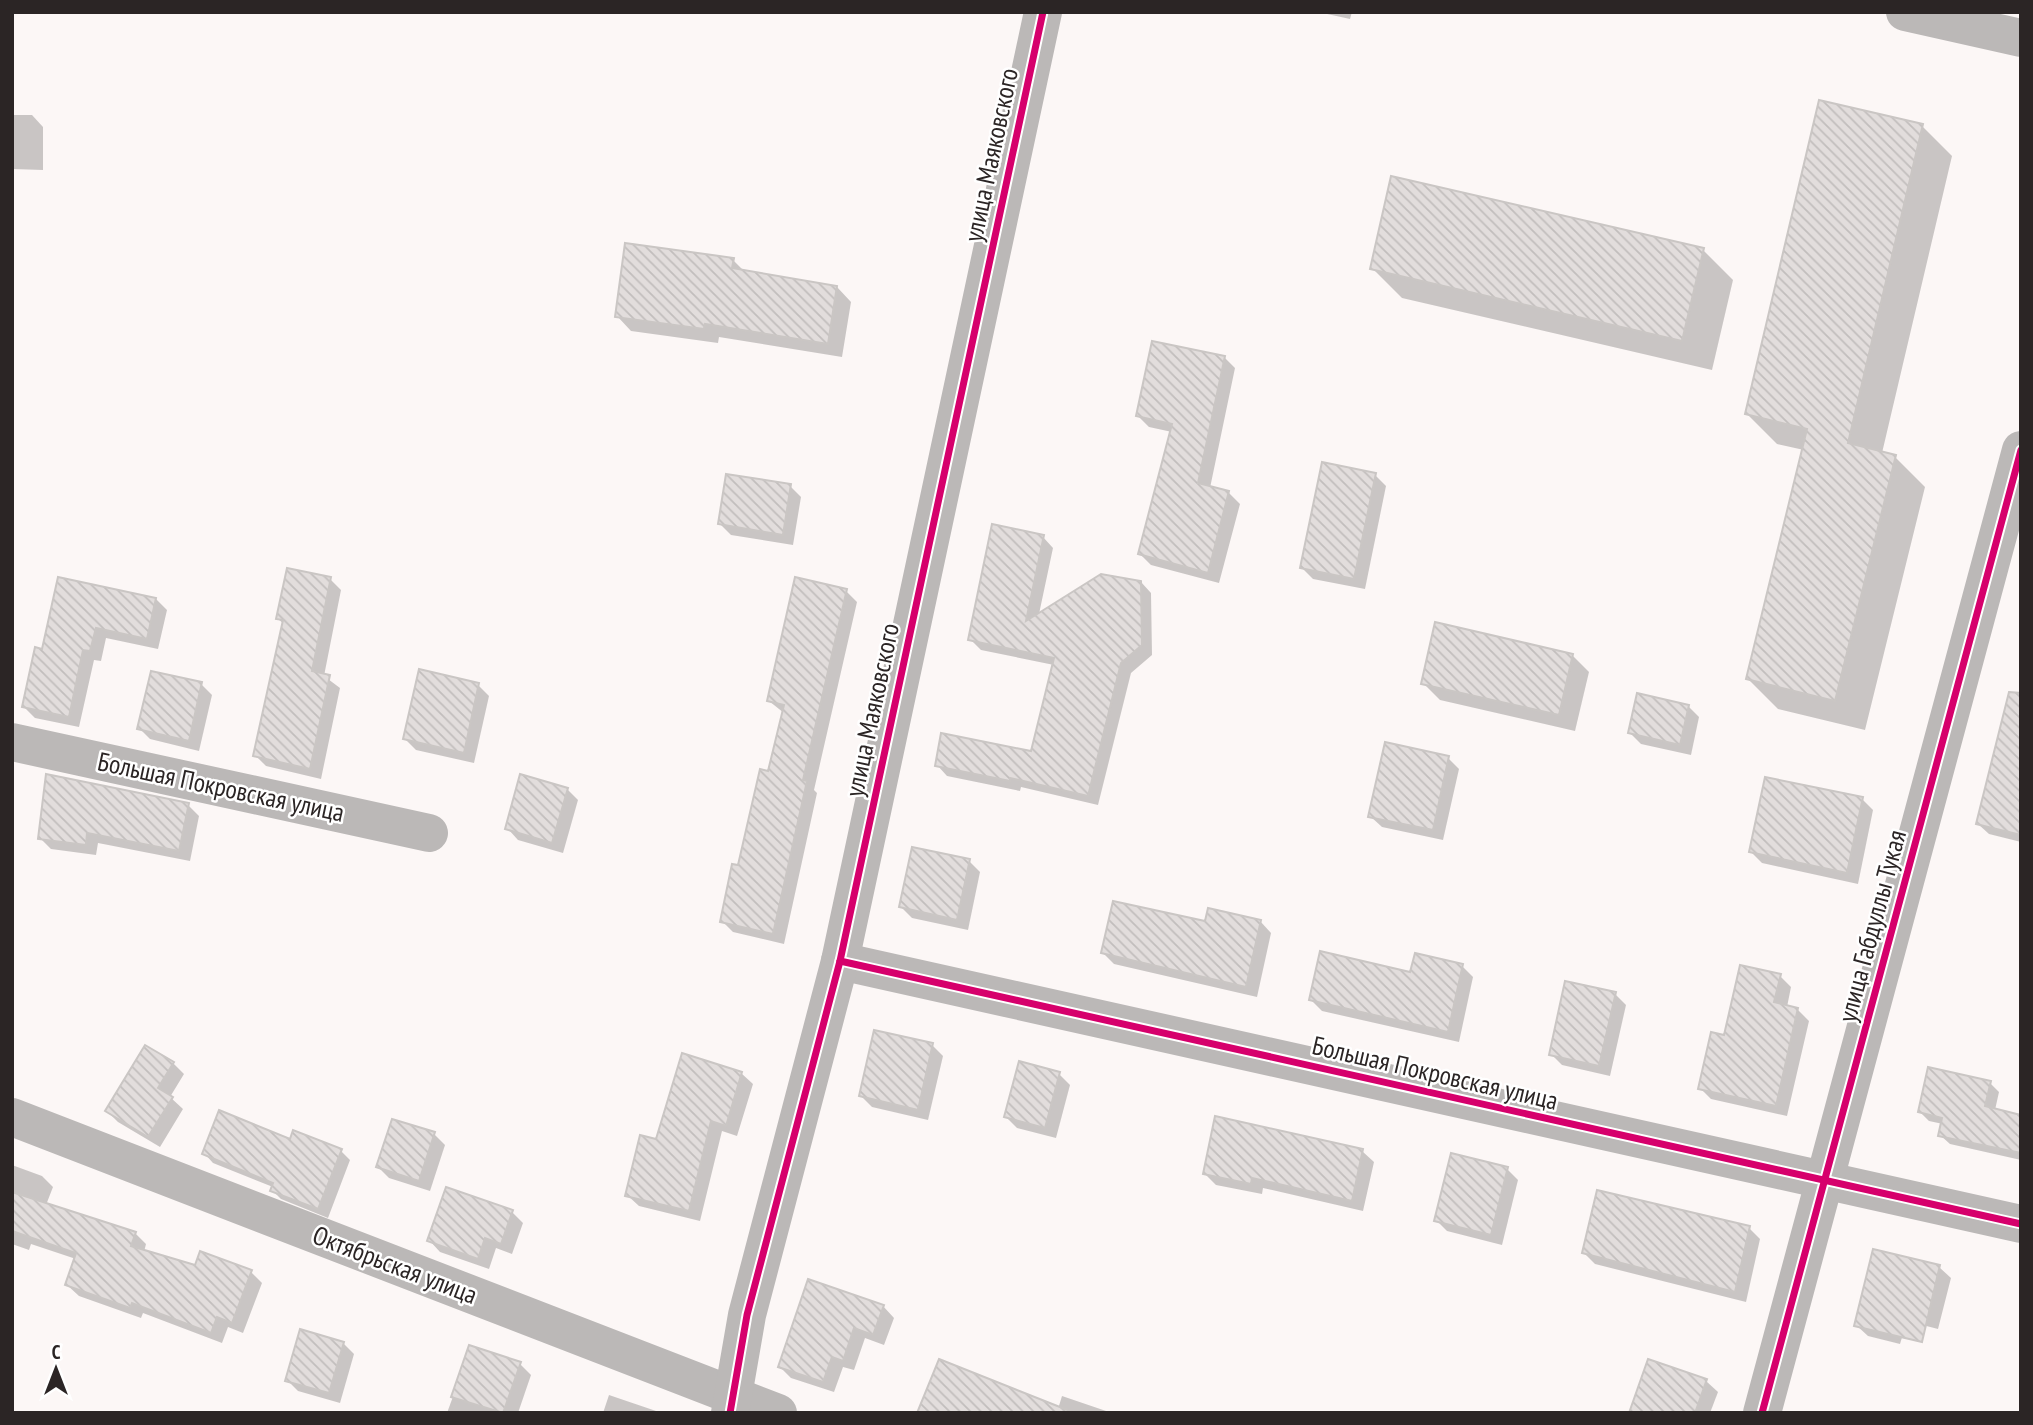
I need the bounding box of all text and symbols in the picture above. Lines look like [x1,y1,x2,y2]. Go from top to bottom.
street label: улица Маяковского [956,65,1025,245]
street label: улица Маяковского [837,620,906,800]
street label: Большая Покровская улица [95,744,347,829]
street label: улица Габдуллы Тукая [1830,826,1913,1026]
street label: Большая Покровская улица [1309,1028,1561,1117]
street label: Октябрьская улица [308,1218,482,1311]
north arrow [21,1334,91,1404]
text: С [52,1340,61,1364]

